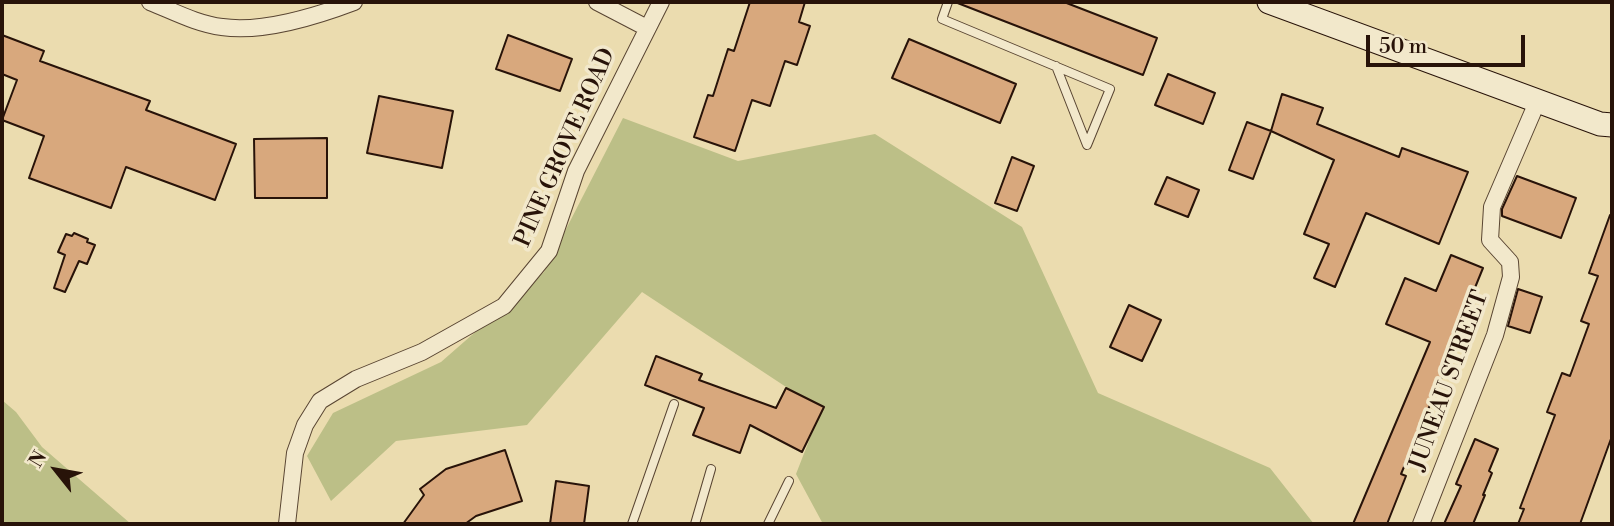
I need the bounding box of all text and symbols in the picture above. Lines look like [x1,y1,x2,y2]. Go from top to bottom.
scale bar [1369,21,1528,65]
text: 50 m [1379,34,1427,60]
street label: PINE GROVE ROAD [510,44,622,252]
street label: JUNEAU STREET [1405,287,1495,475]
north arrow [21,435,91,505]
text: N [24,447,52,472]

